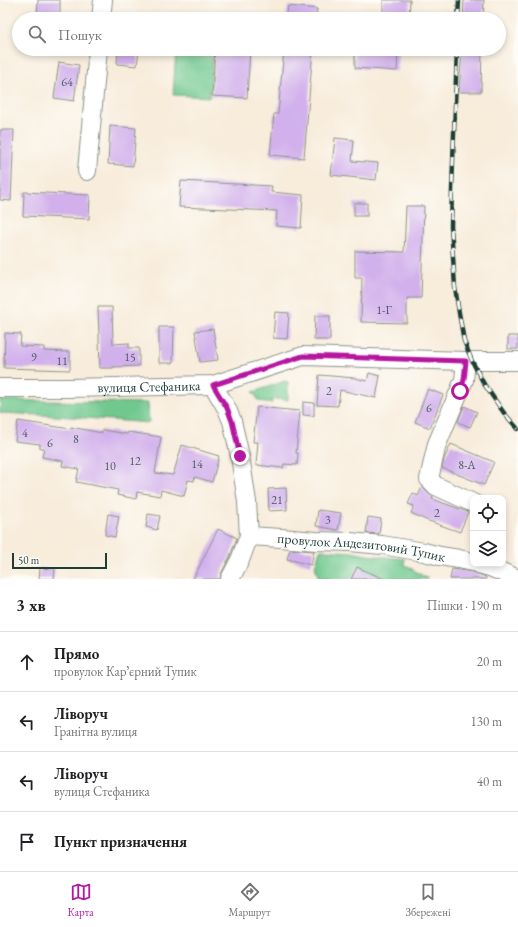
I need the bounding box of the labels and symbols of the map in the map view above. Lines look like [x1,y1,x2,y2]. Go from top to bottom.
house number: 64 [61,74,73,90]
house number: 1-Г [376,302,392,318]
house number: 9 [31,349,37,365]
house number: 15 [124,349,136,365]
house number: 11 [56,353,68,369]
street label: вулиця Стефаника [97,376,201,396]
route start [451,382,469,400]
house number: 2 [326,383,332,399]
house number: 6 [426,400,432,416]
house number: 4 [22,425,28,441]
house number: 8 [73,431,79,447]
house number: 6 [47,435,53,451]
route end [231,447,249,465]
house number: 12 [129,453,141,469]
house number: 14 [191,456,203,472]
house number: 8-А [458,457,476,473]
house number: 10 [104,458,116,474]
house number: 21 [271,492,283,508]
house number: 2 [434,505,440,521]
house number: 3 [325,512,331,528]
street label: провулок Андезитовий Тупик [277,529,447,566]
scale bar [12,551,107,570]

